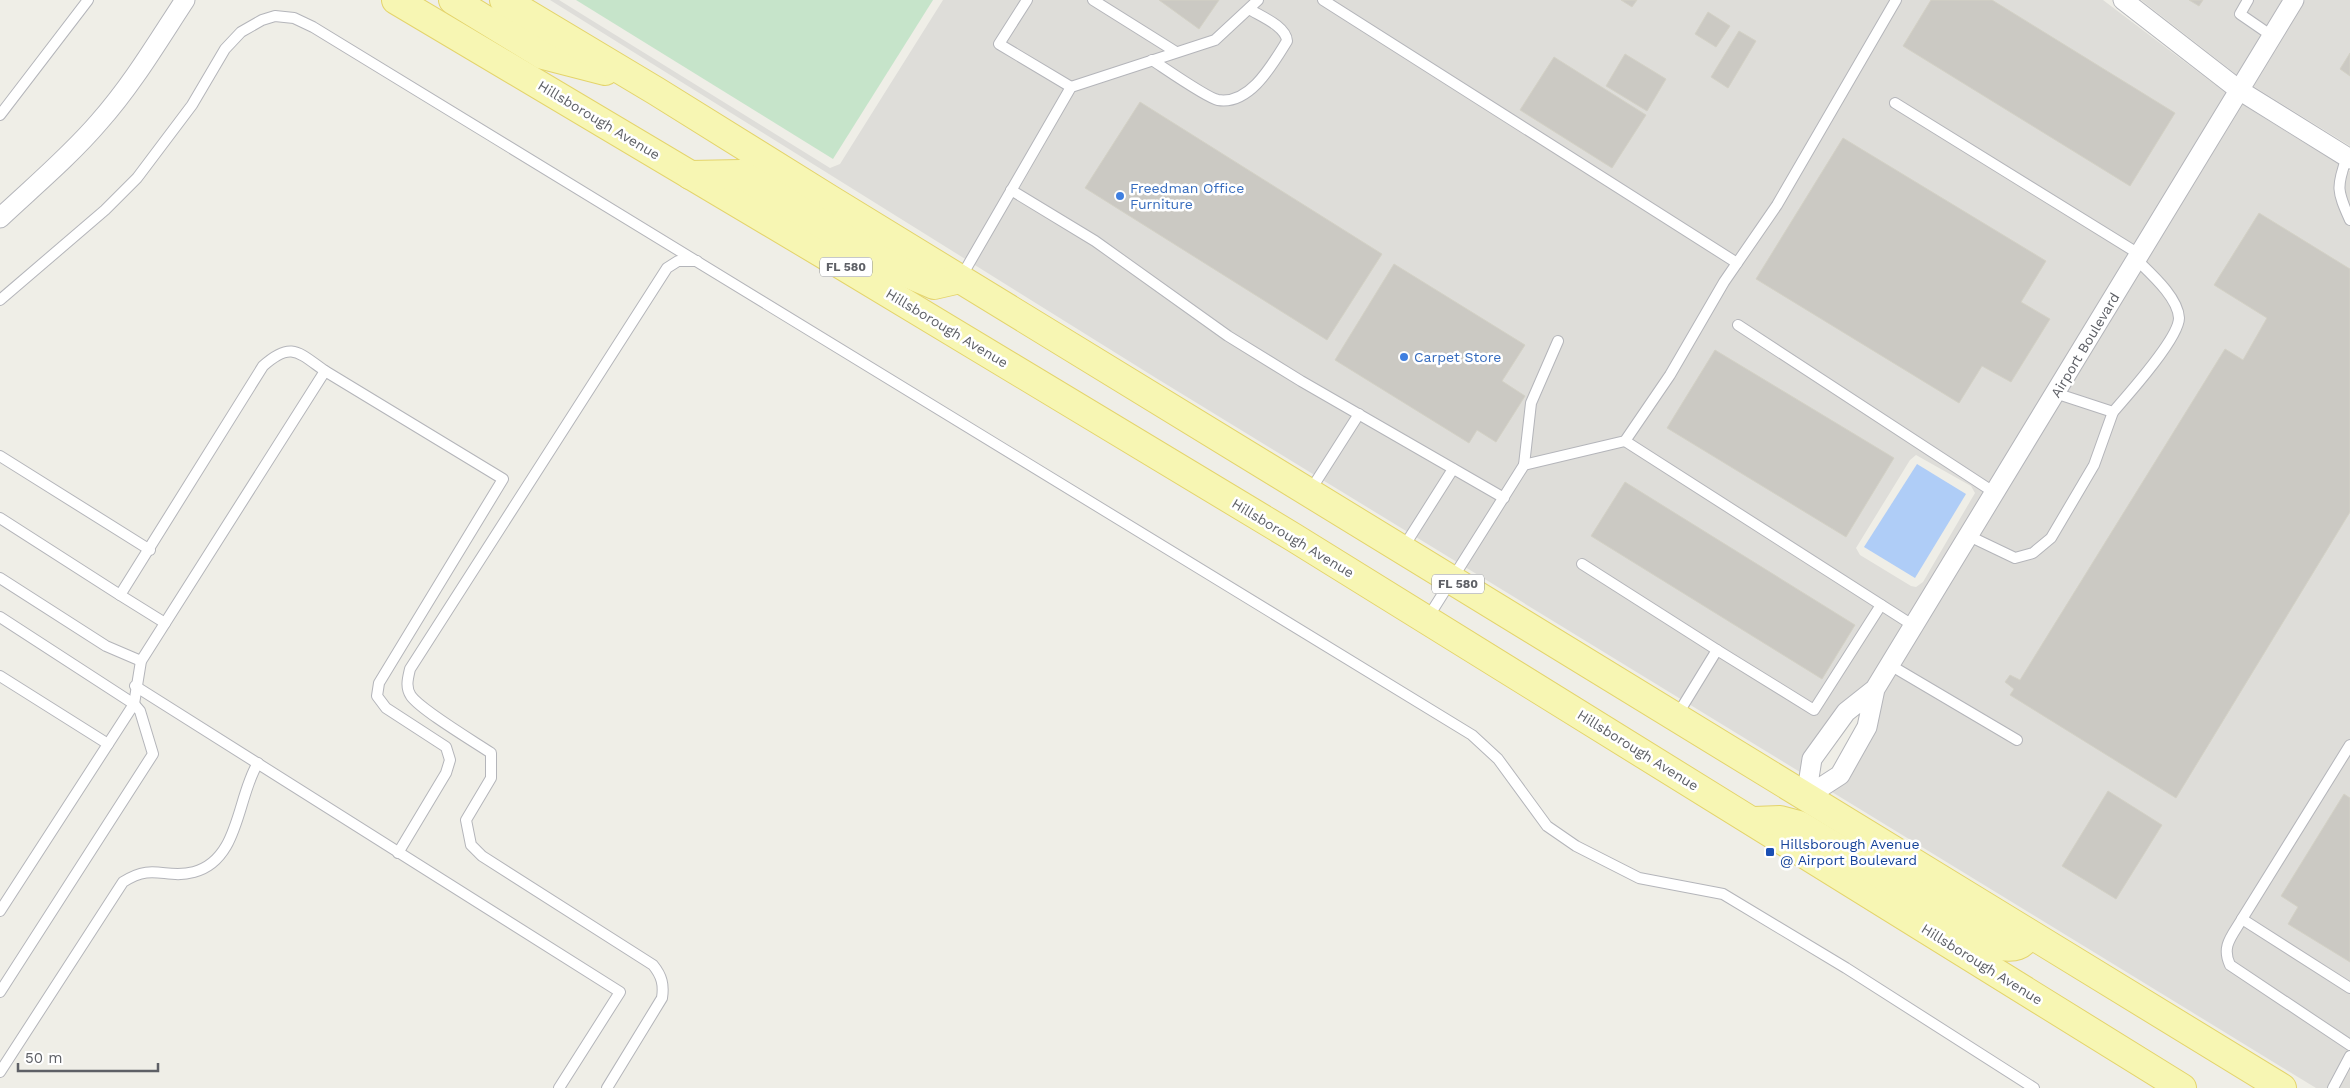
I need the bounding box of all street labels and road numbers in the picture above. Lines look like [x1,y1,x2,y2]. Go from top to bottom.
street label: Hillsborough Avenue [535,77,663,163]
road number: FL 580 [820,258,872,276]
street label: Hillsborough Avenue [883,285,1011,371]
street label: Airport Boulevard [2047,290,2123,400]
street label: Hillsborough Avenue [1229,495,1357,581]
road number: FL 580 [1432,574,1484,594]
street label: Hillsborough Avenue [1575,706,1701,794]
street label: Hillsborough Avenue [1919,920,2045,1008]

